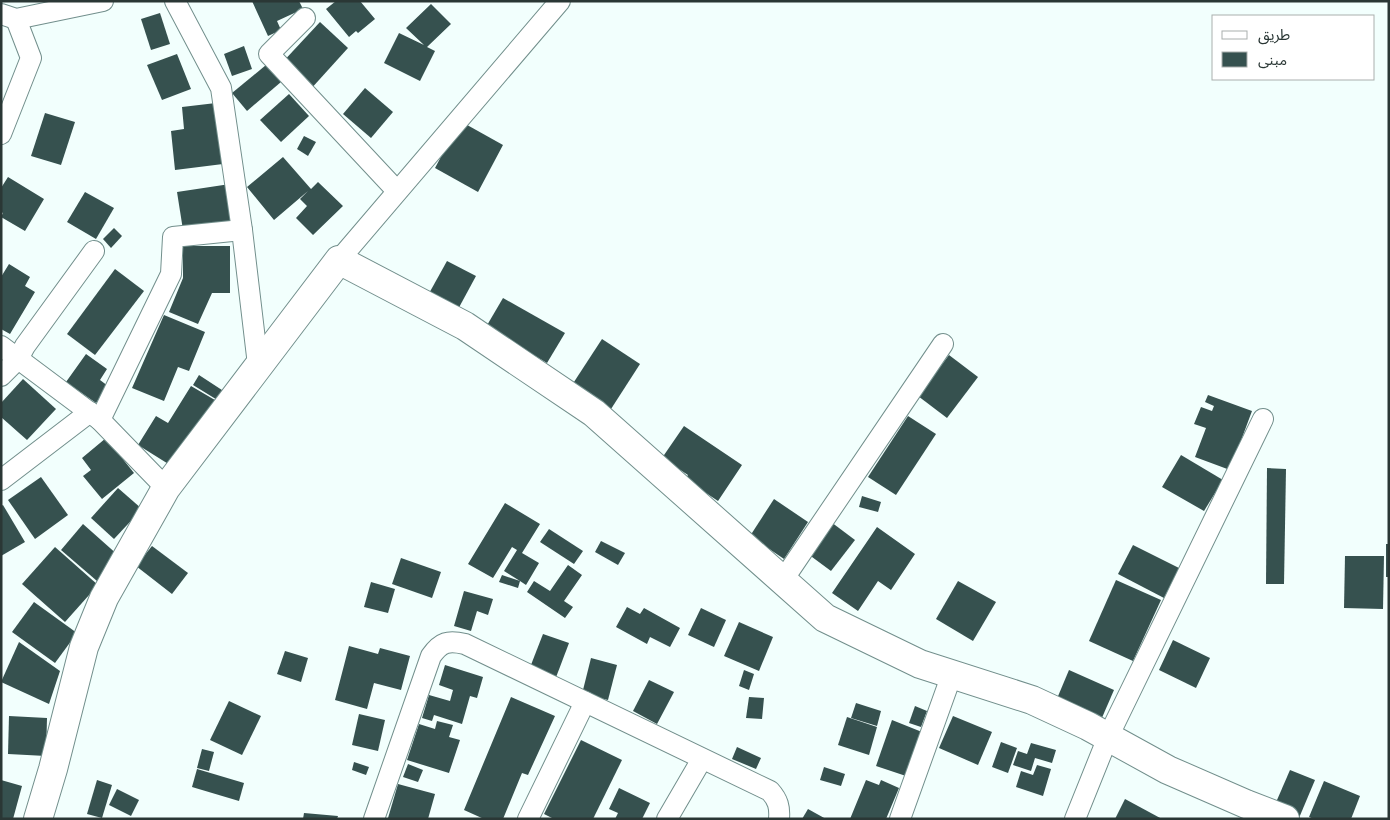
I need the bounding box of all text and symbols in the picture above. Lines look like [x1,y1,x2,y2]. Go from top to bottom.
legend [1212,15,1375,80]
text: طريق [1258,26,1290,45]
text: مبنى [1258,51,1287,69]

